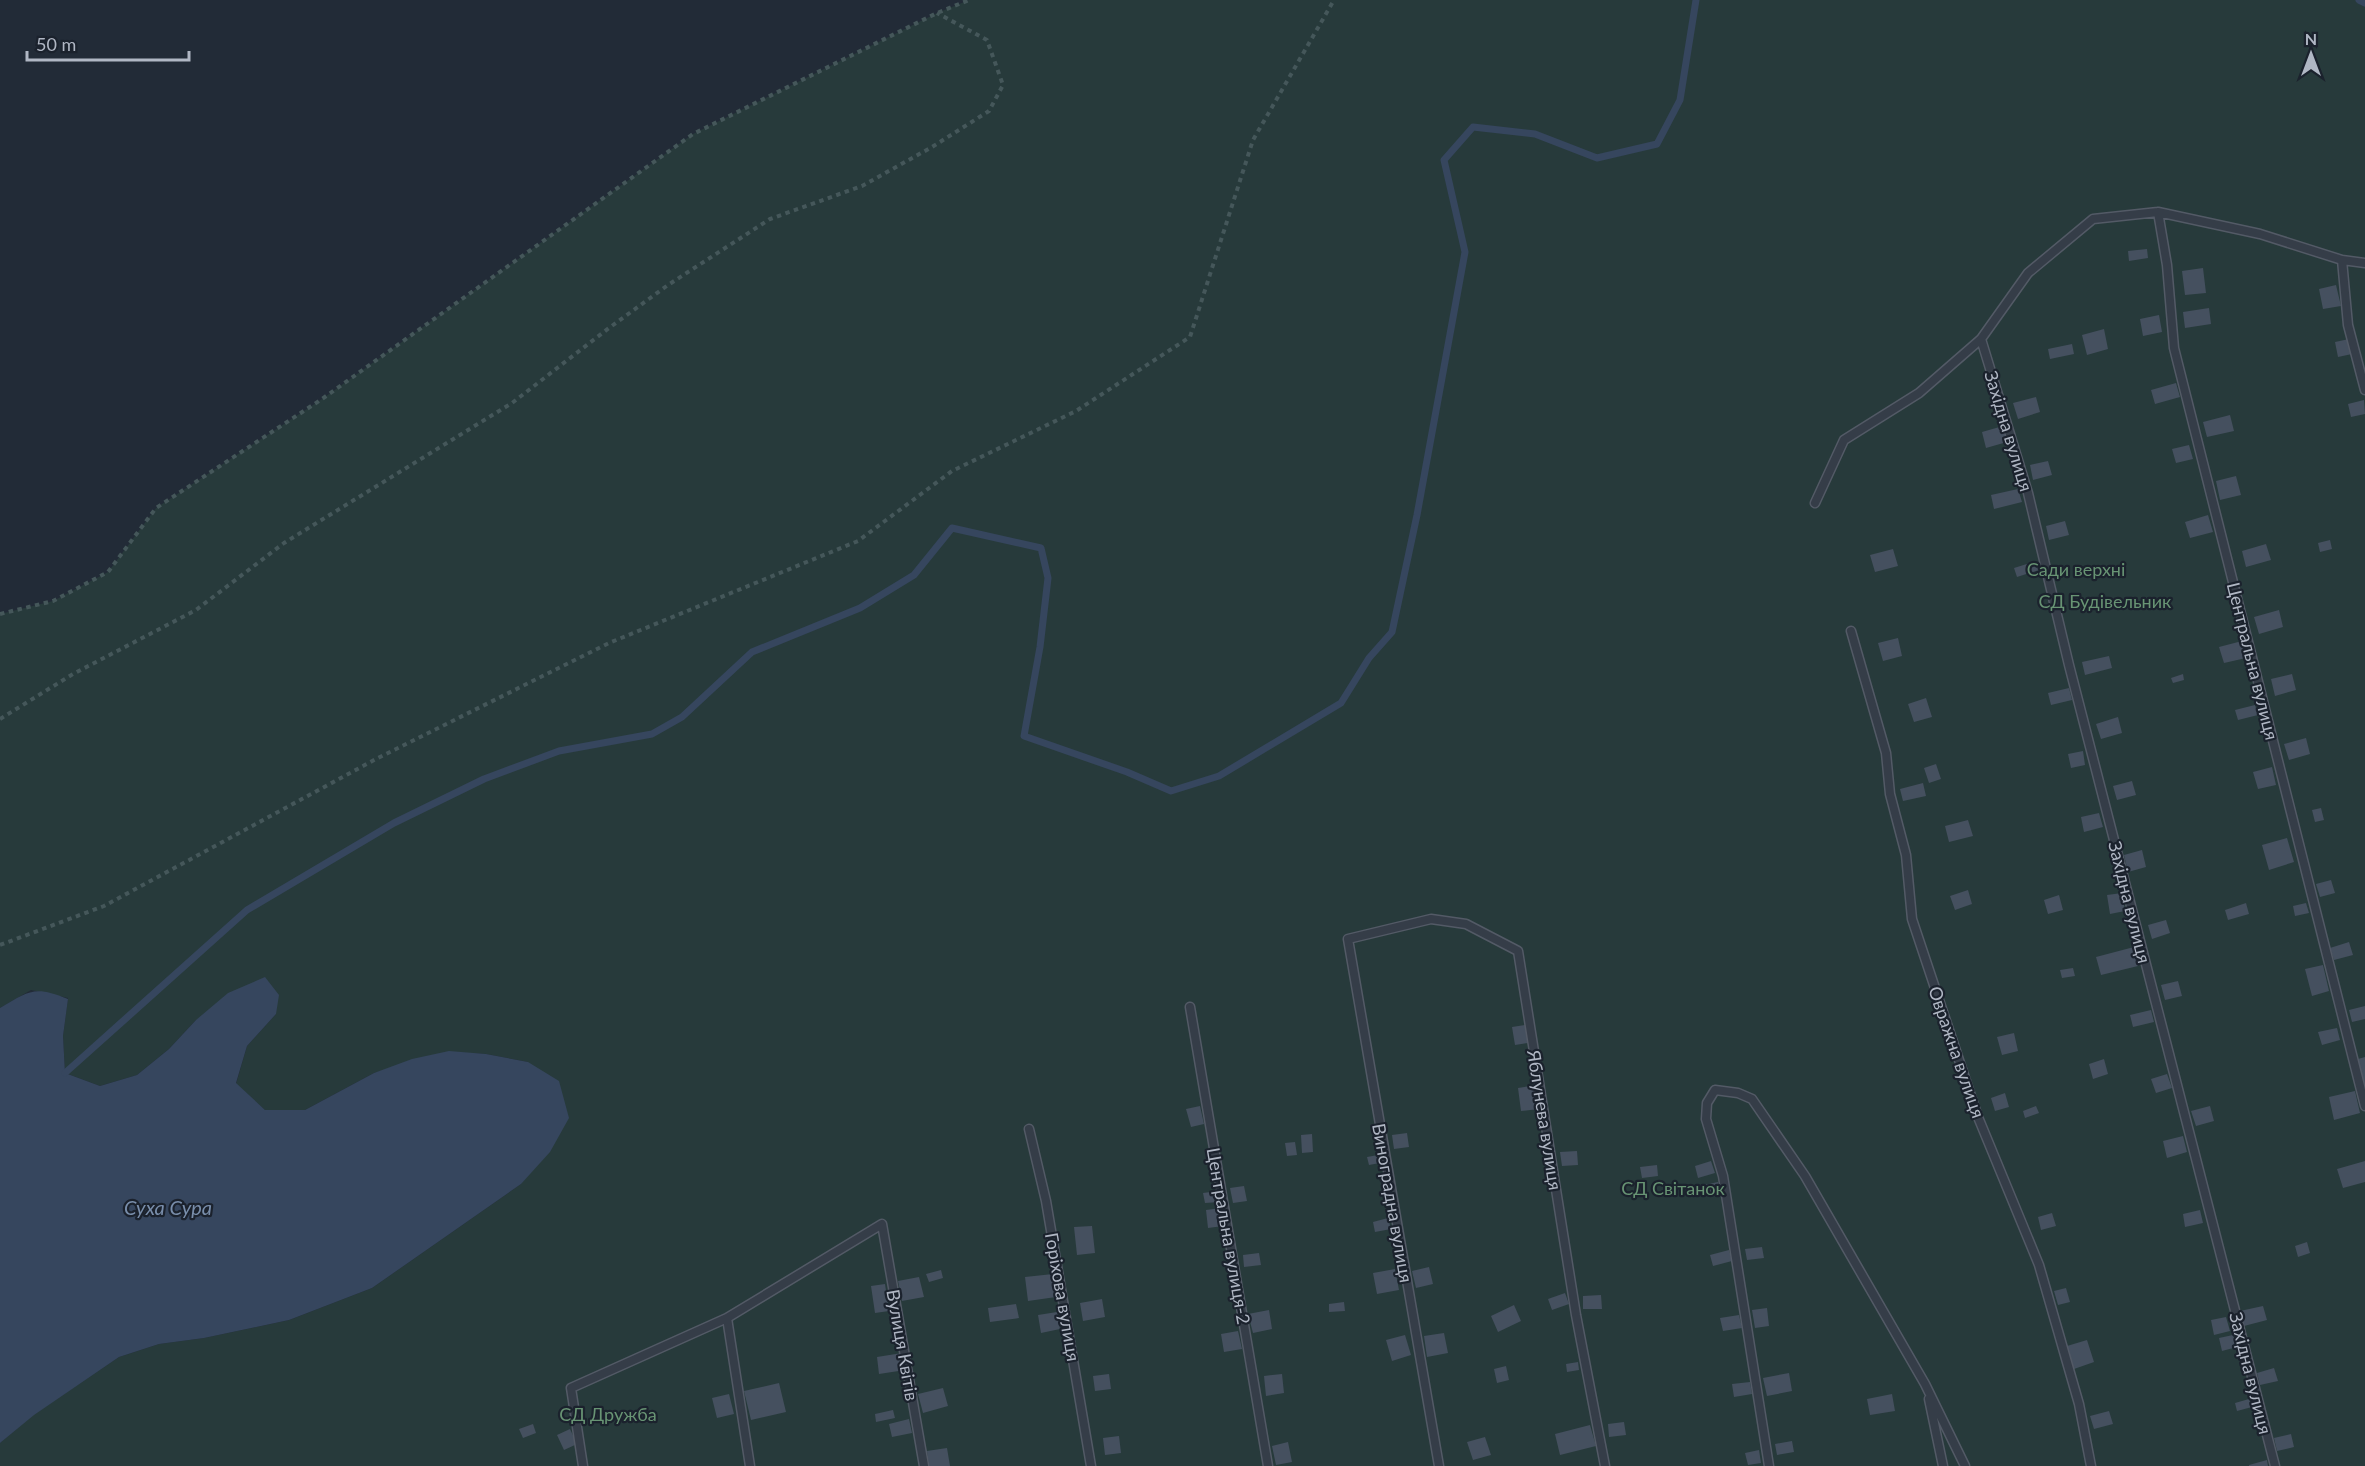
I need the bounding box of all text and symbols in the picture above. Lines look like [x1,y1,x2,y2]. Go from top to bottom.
scale bar [27,24,189,62]
north arrow [2281,24,2341,84]
text: N [2305,29,2317,48]
text: 50 m [36,33,76,55]
street label: Західна вулиця [1980,368,2038,494]
park label: Сади верхні [2027,558,2125,580]
street label: Центральна вулиця [2223,580,2283,742]
park label: СД Будівельник [2039,590,2172,612]
street label: Західна вулиця [2104,839,2156,965]
street label: Овражна вулиця [1924,983,1990,1121]
street label: Яблунева вулиця [1523,1047,1567,1192]
street label: Виноградна вулиця [1368,1122,1418,1284]
street label: Центральна вулиця-2 [1203,1146,1255,1326]
park label: СД Світанок [1621,1177,1725,1199]
water label: Суха Сура [124,1195,212,1219]
street label: Горіхова вулиця [1041,1231,1085,1363]
street label: Вулиця Квітів [882,1288,924,1402]
street label: Західна вулиця [2225,1310,2277,1436]
park label: СД Дружба [559,1403,657,1425]

